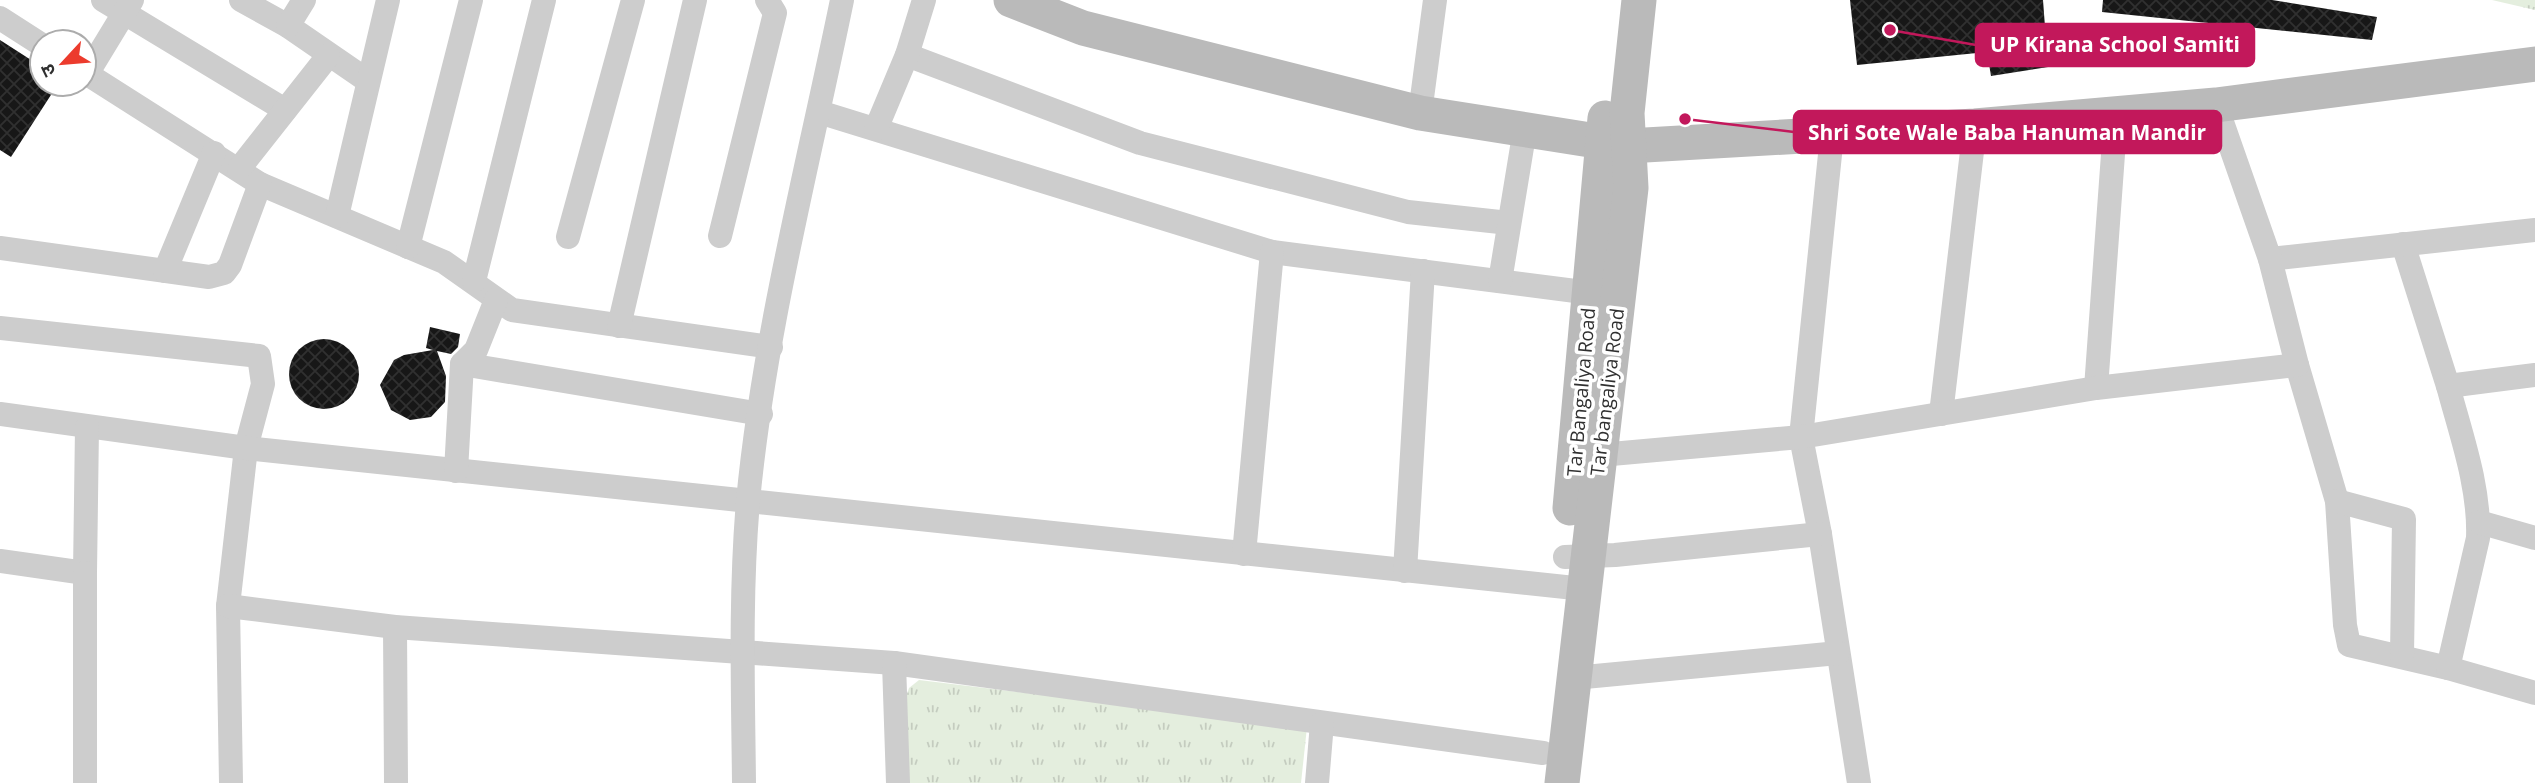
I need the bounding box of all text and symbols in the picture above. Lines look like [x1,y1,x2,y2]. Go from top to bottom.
callout: UP Kirana School Samiti [1976,24,2254,66]
north arrow [28,28,98,98]
text: UP Kirana School Samiti [1990,30,2240,58]
text: उ [33,59,62,81]
callout: Shri Sote Wale Baba Hanuman Mandir [1794,111,2221,153]
text: Shri Sote Wale Baba Hanuman Mandir [1808,118,2207,146]
street label: Tar Bangaliya Road [1561,307,1601,477]
street label: Tar bangaliya Road [1584,307,1630,477]

